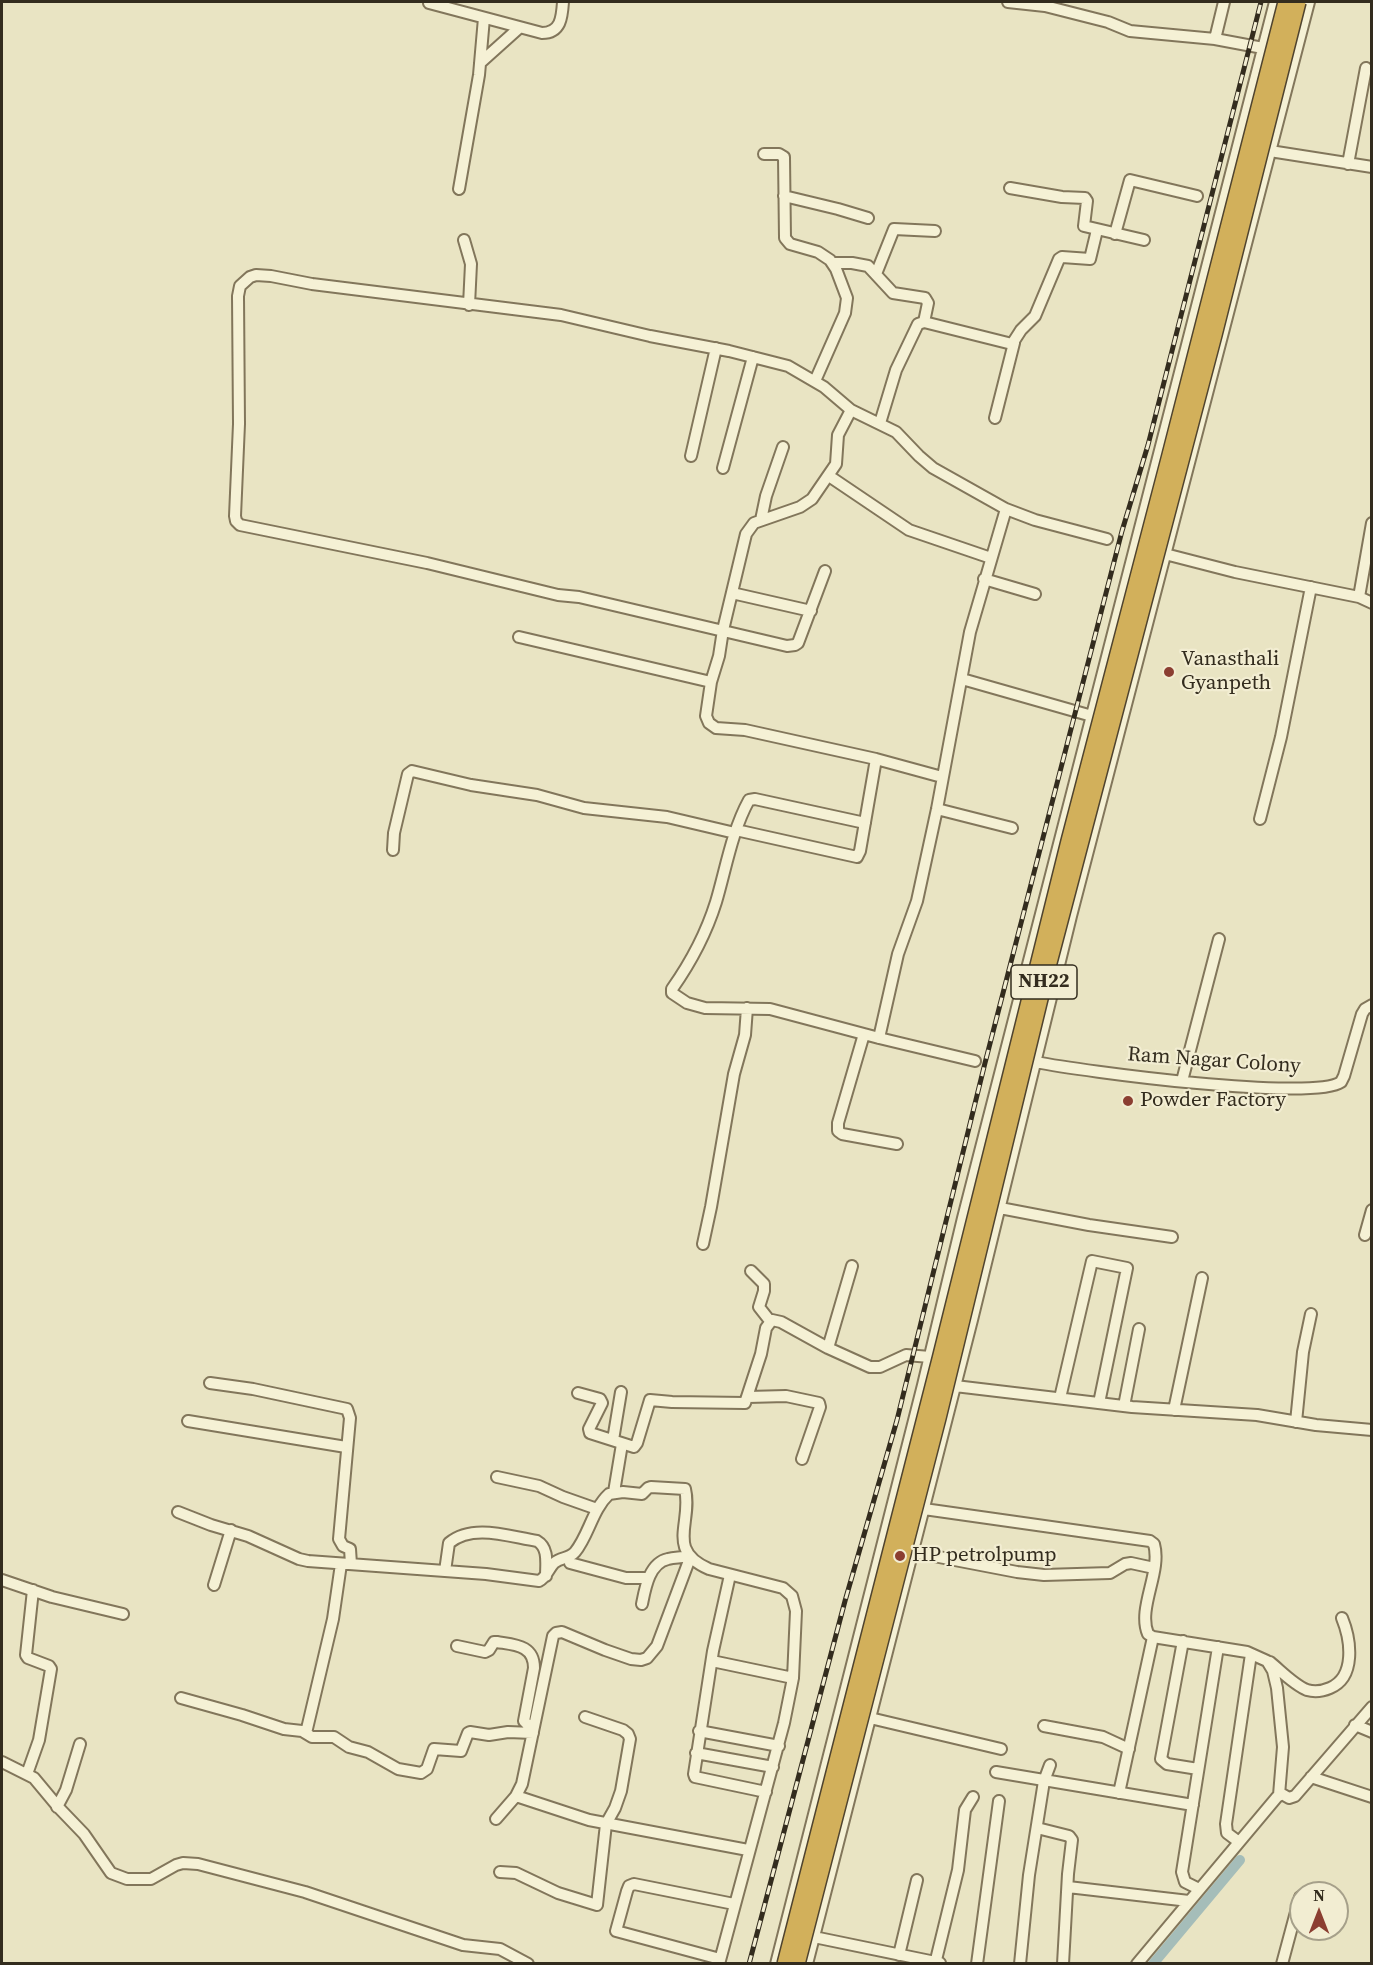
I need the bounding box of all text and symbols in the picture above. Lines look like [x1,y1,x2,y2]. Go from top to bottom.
place label: Vanasthali Gyanpeth [1181,647,1279,697]
marker: Vanasthali Gyanpeth [1162,665,1176,679]
road number: NH22 [1011,965,1077,999]
street label: Ram Nagar Colony [1126,1042,1302,1080]
place label: Powder Factory [1140,1088,1286,1114]
marker: Powder Factory [1121,1094,1135,1108]
place label: HP petrolpump [912,1543,1057,1569]
marker: HP petrolpump [893,1549,907,1563]
north arrow [1289,1881,1349,1941]
text: N [1313,1884,1325,1906]

